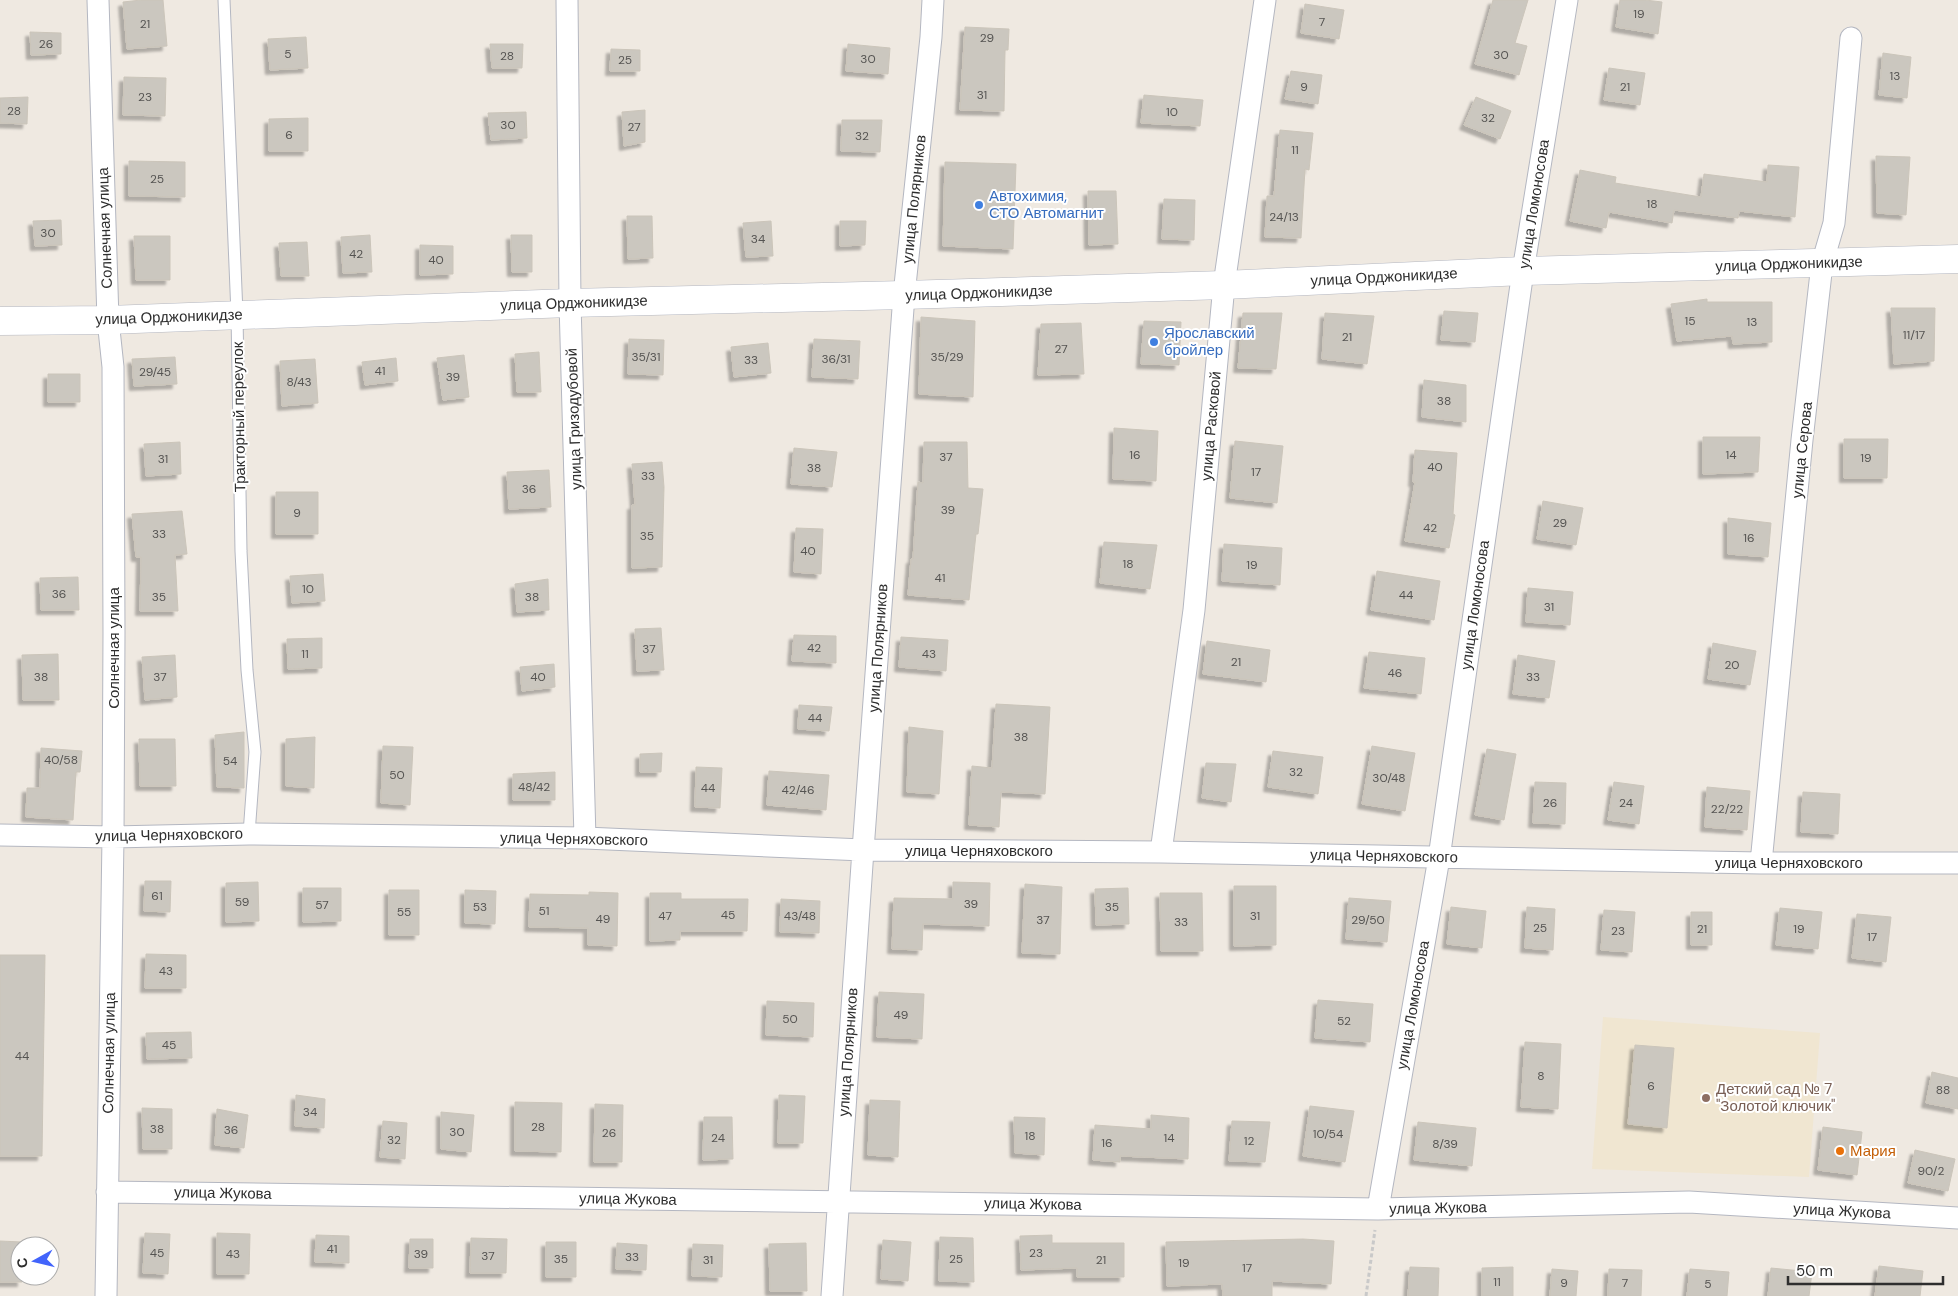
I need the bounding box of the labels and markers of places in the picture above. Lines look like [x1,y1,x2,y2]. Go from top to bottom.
place label: Автохимия, СТО Автомагнит [989,186,1104,223]
marker: Автохимия, СТО Автомагнит [973,199,985,211]
place label: Ярославский бройлер [1164,323,1255,360]
marker: Ярославский бройлер [1148,336,1160,348]
place label: Детский сад № 7 "Золотой ключик" [1716,1079,1835,1116]
marker: Детский сад № 7 "Золотой ключик" [1700,1092,1712,1104]
place label: Мария [1850,1141,1896,1161]
marker: Мария [1834,1145,1846,1157]

